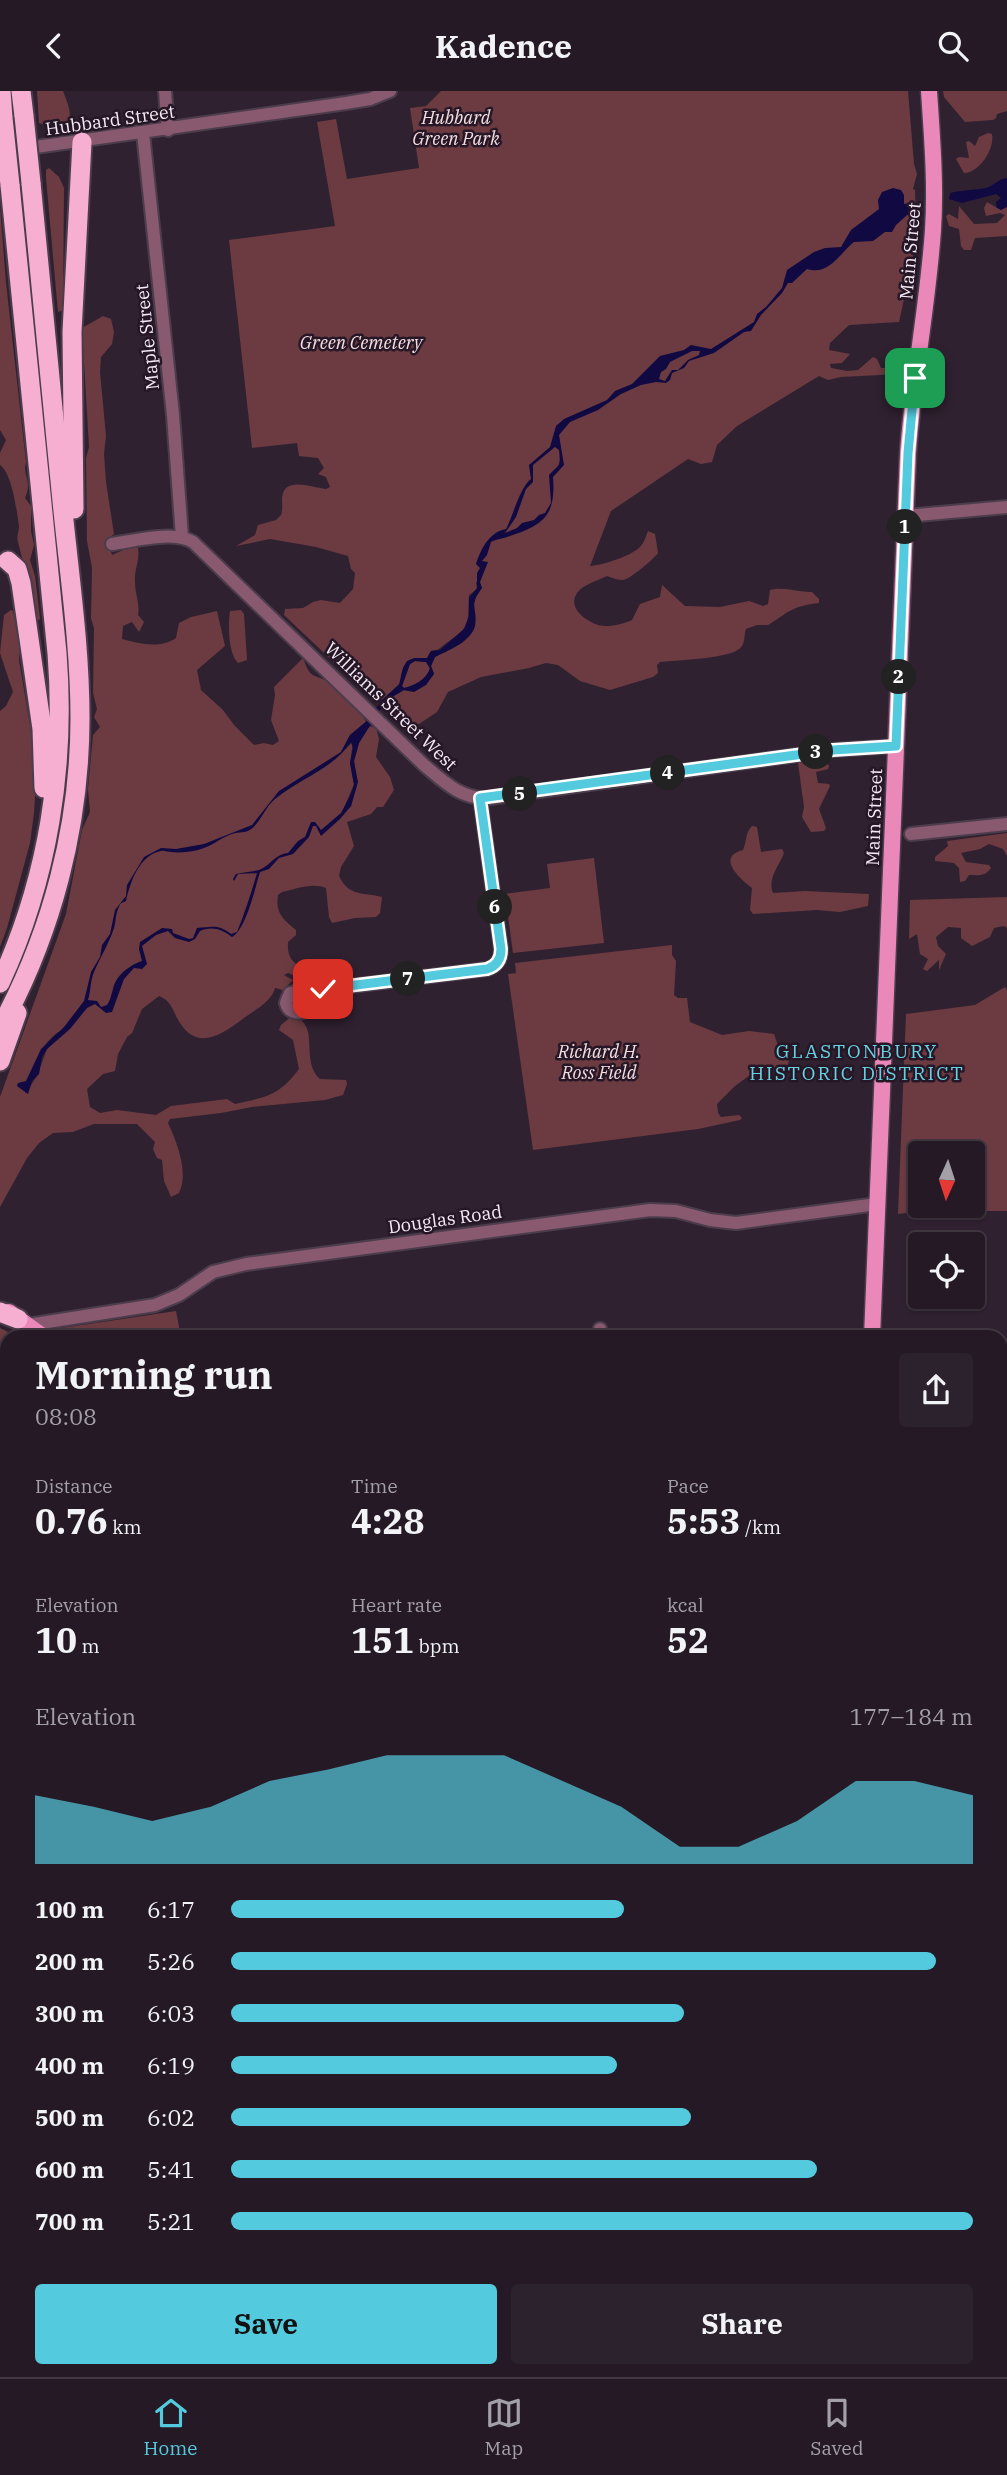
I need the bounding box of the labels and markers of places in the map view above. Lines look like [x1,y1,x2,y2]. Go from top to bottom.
pin [885,348,945,408]
pin: 1 [888,509,922,544]
pin: 2 [881,659,916,695]
pin: 3 [798,735,834,769]
pin: 4 [650,755,686,791]
pin: 5 [503,777,538,811]
pin: 6 [477,889,512,925]
pin [293,959,353,1019]
pin: 7 [390,961,426,997]

